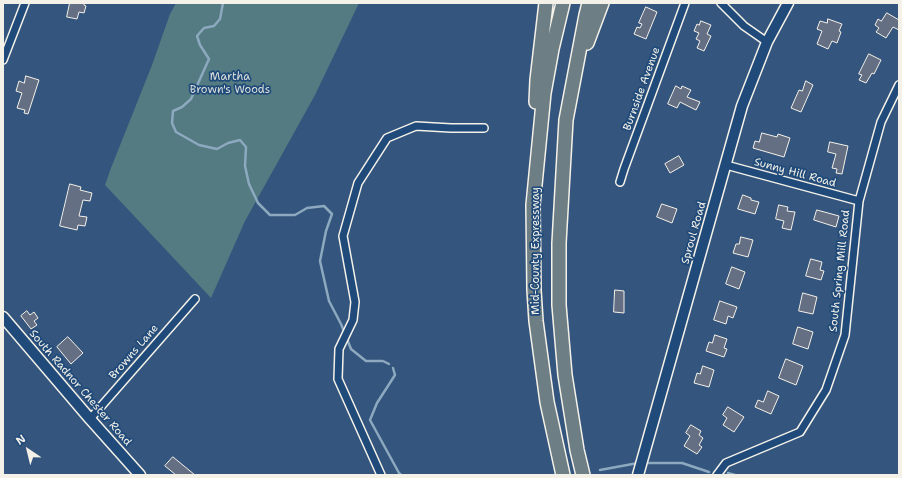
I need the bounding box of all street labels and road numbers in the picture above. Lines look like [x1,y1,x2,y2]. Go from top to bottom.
street label: Burnside Avenue [621,45,663,133]
street label: Sunny Hill Road [752,156,838,190]
street label: Mid-County Expressway [529,187,543,315]
street label: Sproul Road [679,200,709,266]
street label: South Spring Mill Road [827,209,853,333]
street label: Browns Lane [107,322,161,382]
street label: South Radnor Chester Road [26,327,134,449]

